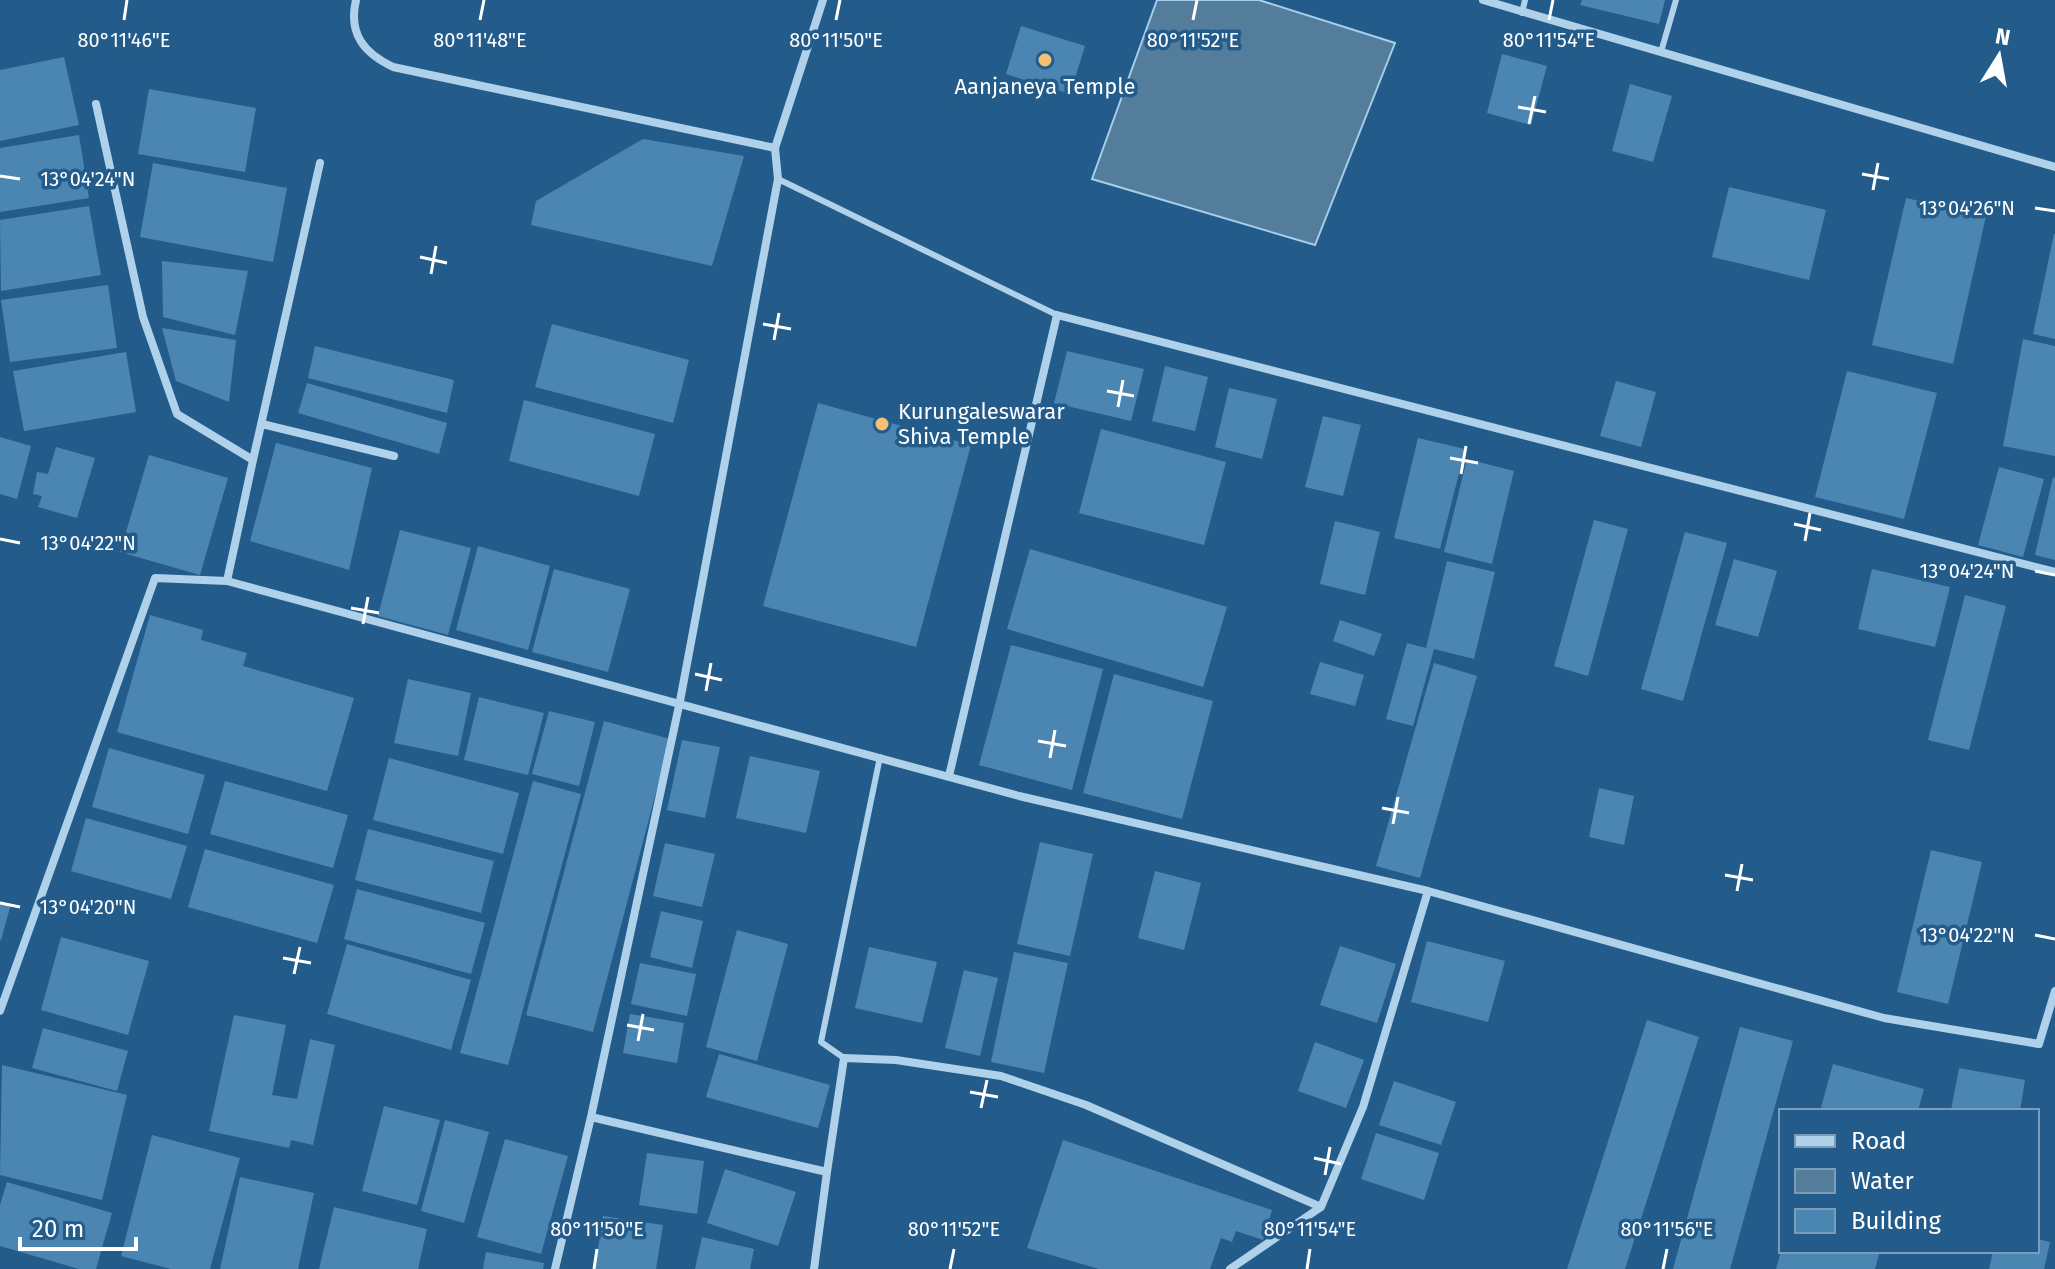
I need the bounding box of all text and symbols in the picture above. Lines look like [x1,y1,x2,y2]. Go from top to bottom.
north arrow [1959,16,2039,96]
text: N [1993,22,2012,52]
text: 80°11'46"E [78,28,170,52]
text: 80°11'48"E [433,28,527,52]
text: 80°11'50"E [789,28,883,52]
text: 80°11'52"E [1147,28,1239,52]
text: 80°11'54"E [1503,28,1595,52]
marker: Aanjaneya Temple [1036,51,1054,69]
place label: Aanjaneya Temple [954,73,1136,100]
text: 13°04'24"N [41,167,135,191]
text: 13°04'26"N [1919,196,2015,220]
place label: Kurungaleswarar Shiva Temple [898,398,1065,450]
marker: Kurungaleswarar Shiva Temple [873,415,891,433]
text: 13°04'22"N [40,531,136,555]
text: 13°04'24"N [1920,559,2014,583]
text: 13°04'20"N [40,895,136,919]
text: 13°04'22"N [1919,923,2015,947]
legend [1779,1109,2039,1253]
text: Road [1851,1127,1906,1155]
text: Water [1851,1167,1915,1195]
scale bar [20,1201,136,1251]
text: Building [1851,1207,1941,1235]
text: 20 m [32,1215,84,1243]
text: 80°11'50"E [550,1217,644,1241]
text: 80°11'52"E [908,1217,1000,1241]
text: 80°11'54"E [1264,1217,1356,1241]
text: 80°11'56"E [1620,1217,1714,1241]

